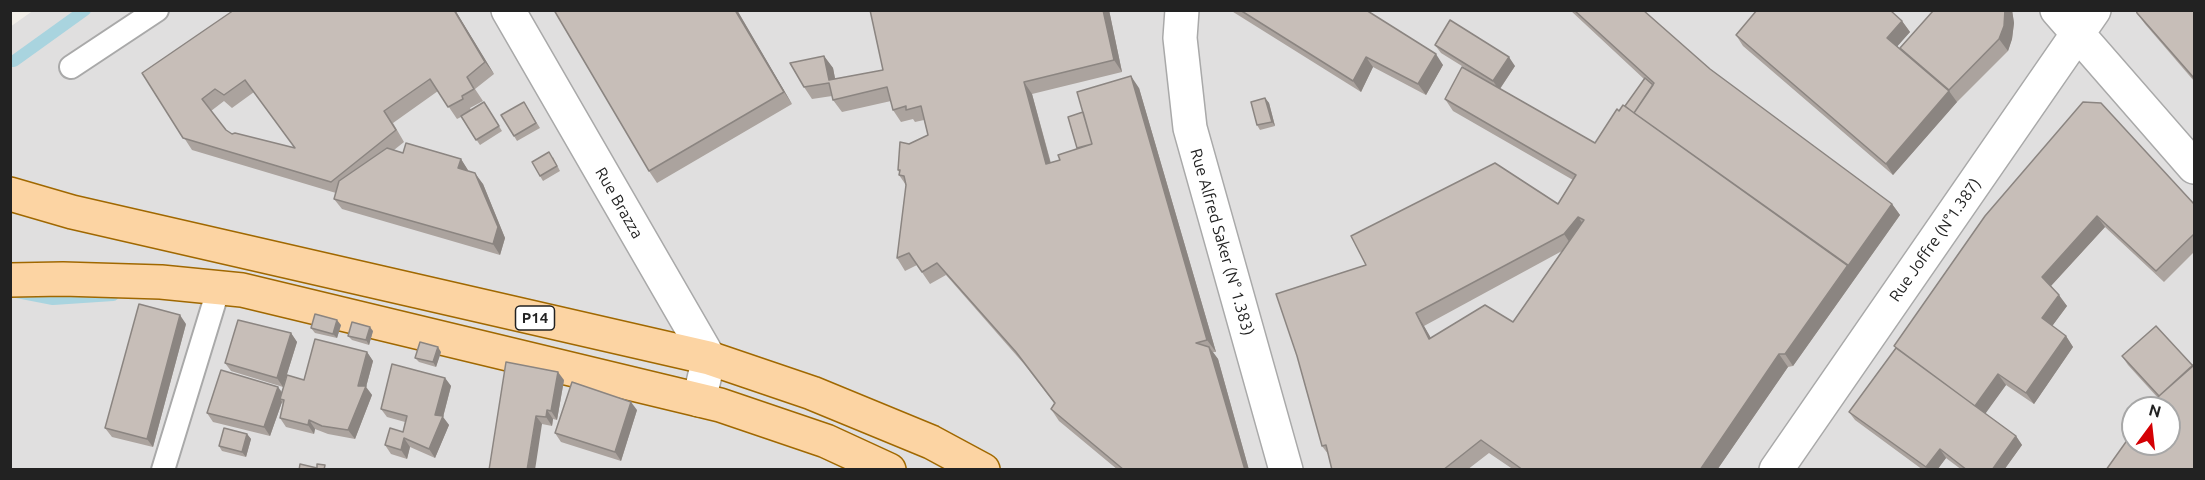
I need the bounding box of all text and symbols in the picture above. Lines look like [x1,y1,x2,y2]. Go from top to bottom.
street label: Rue Alfred Saker (N° 1.383) [1186,146,1258,338]
street label: Rue Brazza [591,164,647,242]
street label: Rue Joffre (N°1.387) [1885,175,1985,305]
road number: P14 [516,306,554,330]
north arrow [2121,396,2181,456]
text: N [2147,400,2163,421]

